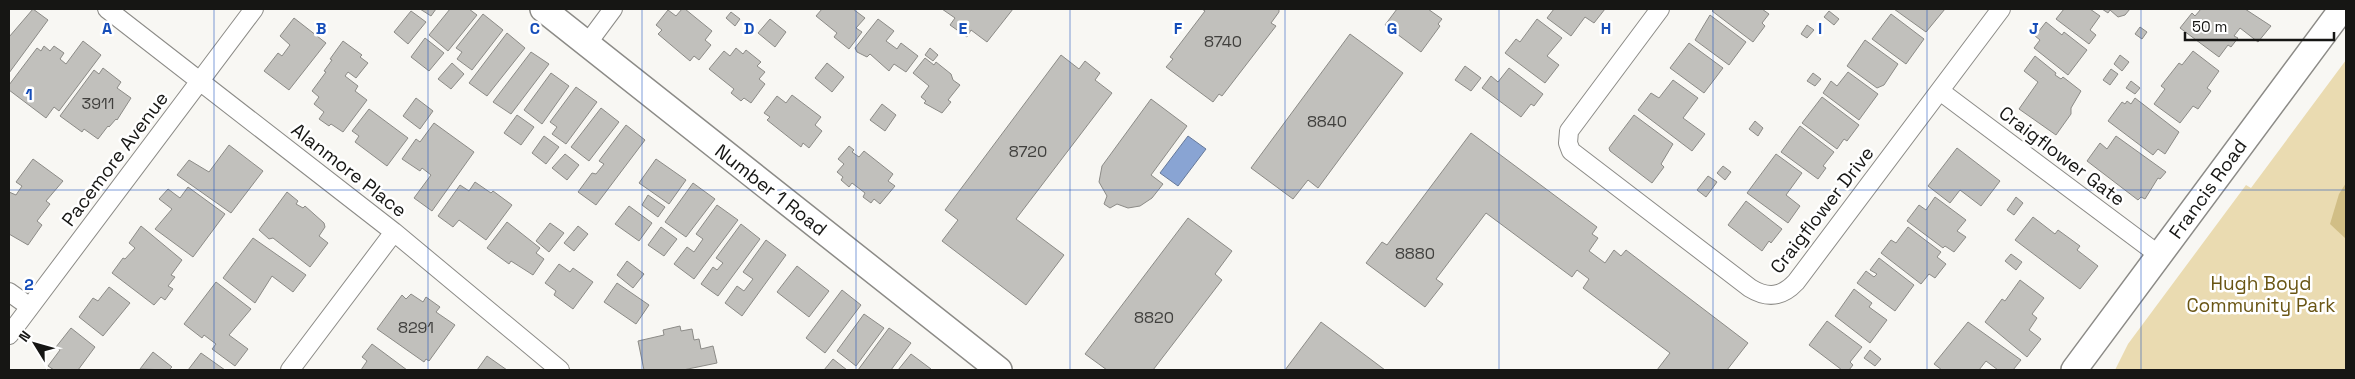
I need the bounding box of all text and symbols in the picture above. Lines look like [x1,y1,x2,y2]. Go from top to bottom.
scale bar [2185,10,2334,42]
text: 50 m [2192,17,2227,36]
text: A [102,18,112,39]
text: B [316,18,326,39]
text: C [530,18,540,39]
text: D [744,18,754,39]
text: E [959,18,968,39]
text: F [1174,18,1183,39]
text: G [1387,18,1397,39]
text: H [1601,18,1611,39]
text: I [1818,18,1822,39]
text: J [2029,18,2039,39]
house number: 8740 [1204,31,1242,52]
text: 1 [25,84,33,105]
street label: Pacemore Avenue [56,87,174,231]
house number: 3911 [82,93,114,114]
street label: Craigflower Gate [1994,100,2130,212]
house number: 8840 [1307,111,1347,132]
street label: Alanmore Place [286,117,412,223]
street label: Francis Road [2163,134,2253,244]
street label: Number 1 Road [710,138,832,242]
house number: 8720 [1009,141,1047,162]
street label: Craigflower Drive [1764,141,1880,279]
house number: 8880 [1395,243,1435,264]
park label: Hugh Boyd Community Park [2186,271,2336,318]
text: 2 [24,274,34,295]
house number: 8820 [1134,307,1174,328]
house number: 8291 [398,317,434,338]
north arrow [10,319,60,369]
text: N [15,327,35,345]

